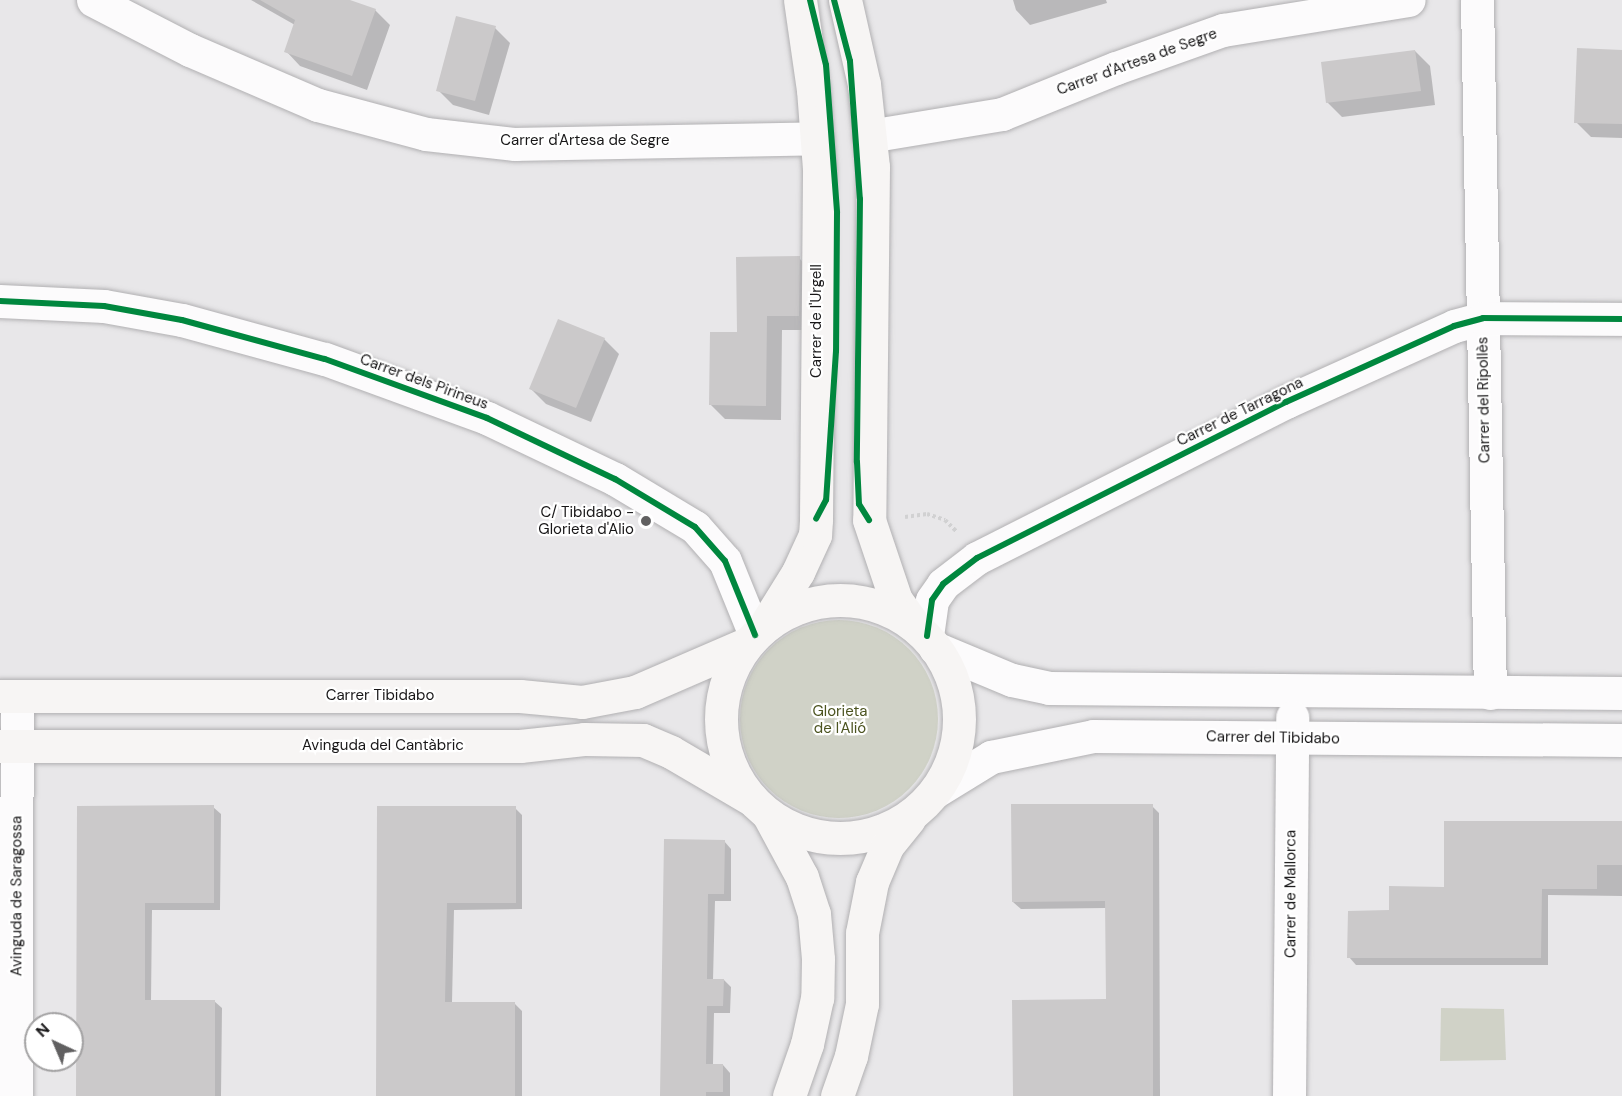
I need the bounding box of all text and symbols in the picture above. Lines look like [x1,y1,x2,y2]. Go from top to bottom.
street label: Carrer d'Artesa de Segre [1054,25,1220,99]
street label: Carrer d'Artesa de Segre [500,132,670,150]
street label: Carrer de l'Urgell [808,264,826,378]
street label: Carrer del Ripollès [1474,337,1494,463]
street label: Carrer dels Pirineus [357,350,491,414]
street label: Carrer de Tarragona [1174,374,1306,450]
place label: C/ Tibidabo - Glorieta d'Alio [538,503,634,538]
marker: C/ Tibidabo - Glorieta d'Alio [639,514,653,528]
street label: Carrer Tibidabo [326,687,434,705]
park label: Glorieta de l'Alió [812,702,868,737]
street label: Carrer del Tibidabo [1206,728,1340,748]
street label: Avinguda del Cantàbric [302,737,464,755]
street label: Avinguda de Saragossa [8,816,26,976]
street label: Carrer de Mallorca [1282,830,1300,958]
north arrow [24,1012,84,1072]
text: N [31,1019,54,1042]

